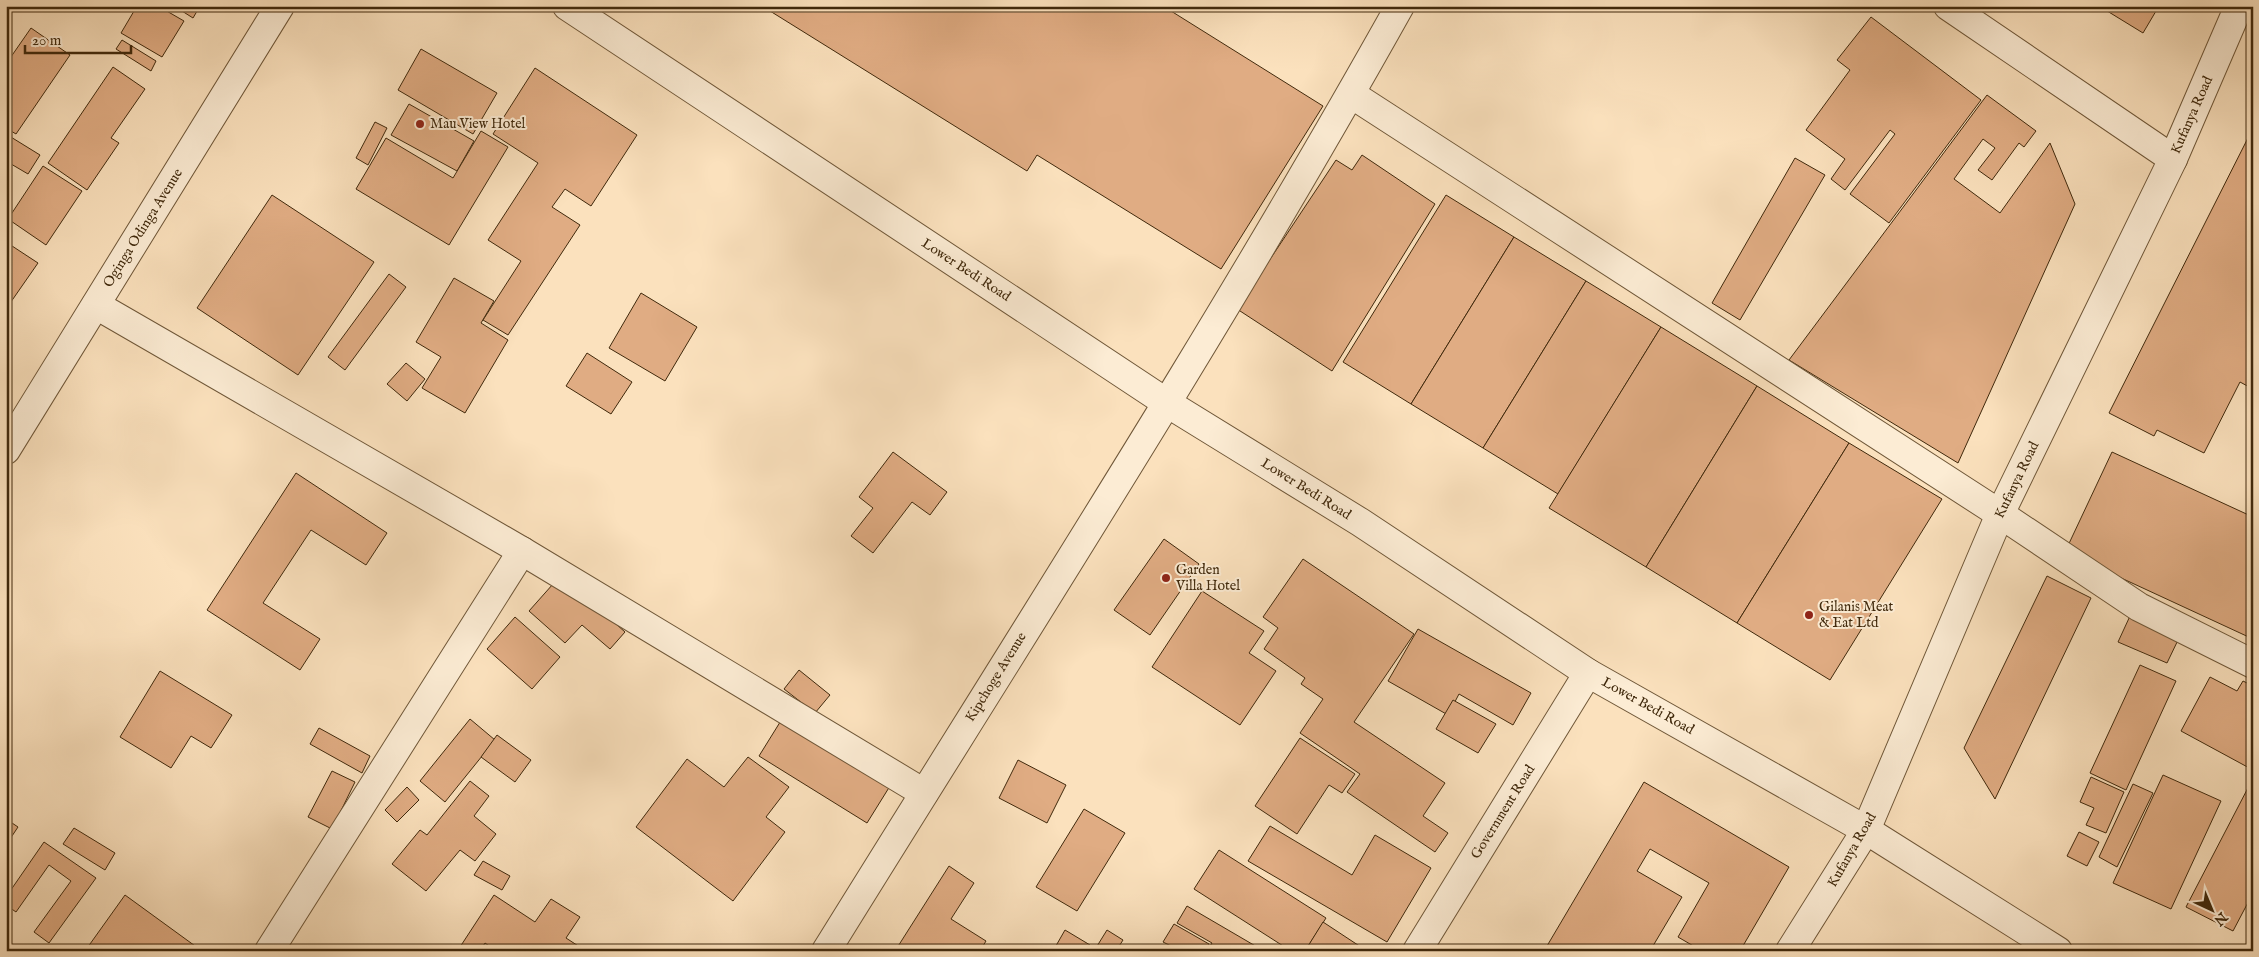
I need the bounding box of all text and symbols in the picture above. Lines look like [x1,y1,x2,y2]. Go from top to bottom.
scale bar [25,22,131,54]
text: 20 m [32,31,62,50]
street label: Kufanya Road [2167,73,2217,157]
place label: Mau View Hotel [430,115,526,133]
marker: Mau View Hotel [414,118,426,130]
street label: Oginga Odinga Avenue [99,165,187,291]
street label: Lower Bedi Road [918,234,1014,306]
street label: Kufanya Road [1991,438,2044,521]
street label: Lower Bedi Road [1258,454,1355,524]
place label: Garden Villa Hotel [1175,561,1240,595]
marker: Garden Villa Hotel [1160,572,1172,584]
place label: Gilanis Meat & Eat Ltd [1819,598,1893,632]
marker: Gilanis Meat & Eat Ltd [1803,609,1815,621]
street label: Kipchoge Avenue [961,628,1031,725]
street label: Lower Bedi Road [1599,673,1698,739]
street label: Government Road [1467,761,1539,862]
street label: Kufanya Road [1823,809,1881,891]
north arrow [2186,884,2236,934]
text: N [2210,907,2232,929]

